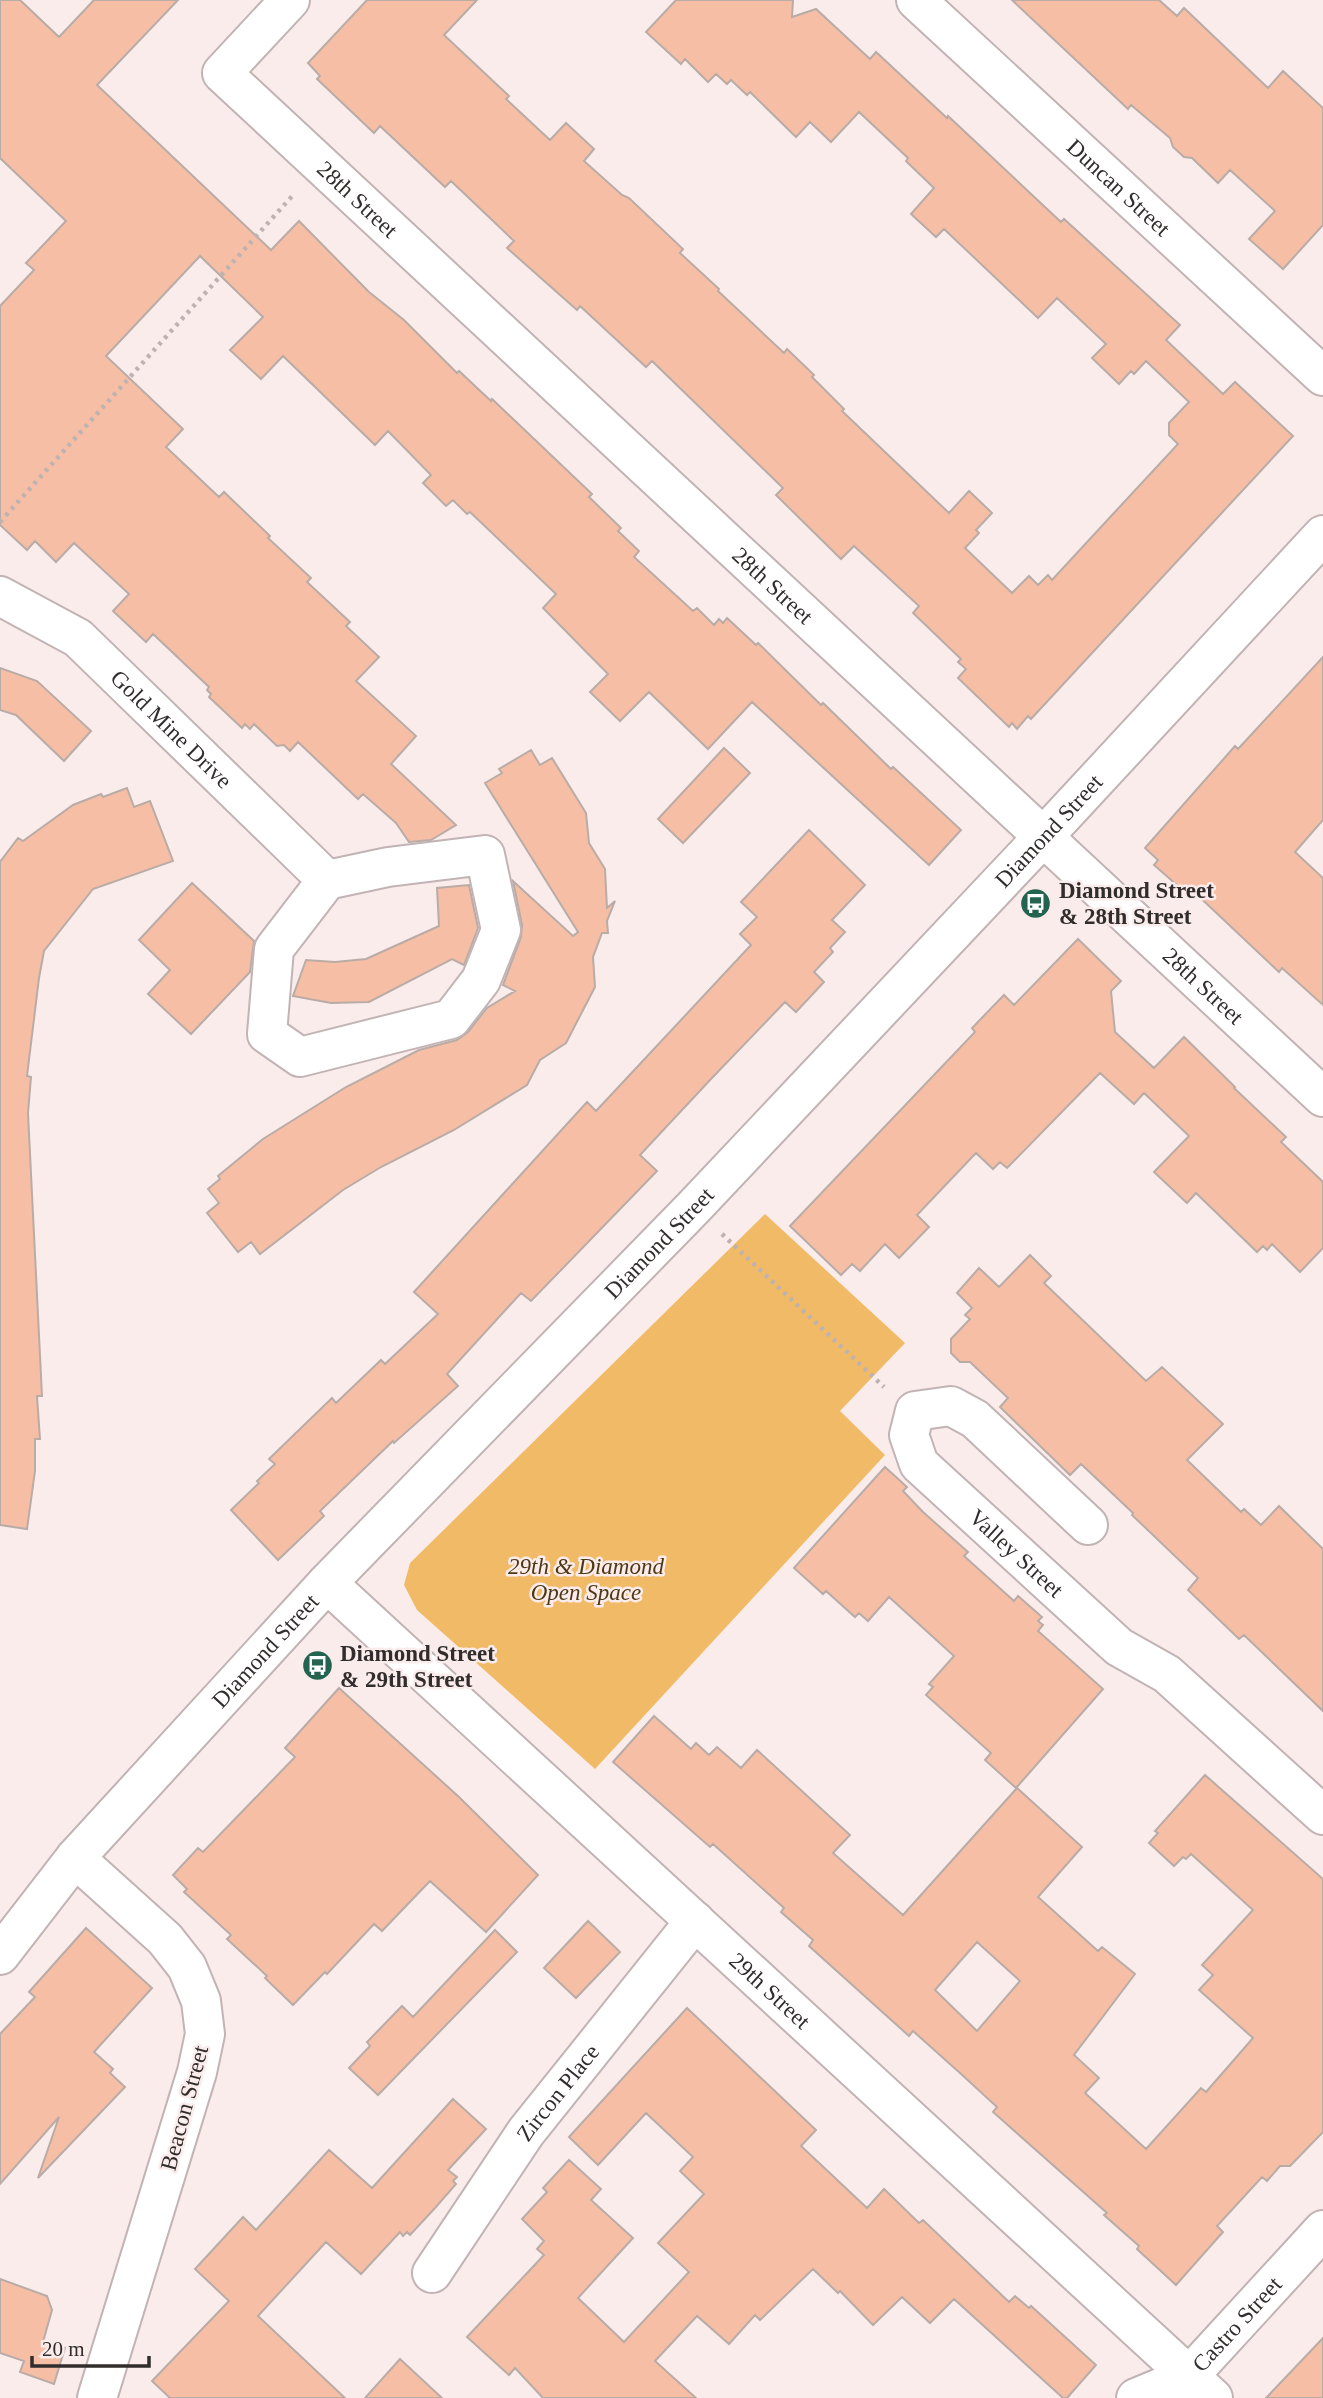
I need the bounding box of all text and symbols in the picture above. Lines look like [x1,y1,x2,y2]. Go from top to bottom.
street label: Duncan Street [1062,134,1175,242]
street label: 28th Street [312,156,403,243]
street label: 28th Street [727,542,818,629]
street label: Gold Mine Drive [106,665,237,793]
street label: Diamond Street [990,769,1108,893]
place label: Diamond Street & 28th Street [1059,878,1214,929]
bus stop icon: Diamond Street & 28th Street [1019,886,1053,920]
street label: 28th Street [1158,943,1249,1030]
street label: Diamond Street [600,1182,719,1304]
street label: Valley Street [964,1504,1069,1603]
park label: 29th & Diamond Open Space [508,1554,664,1605]
street label: Diamond Street [207,1589,324,1713]
place label: Diamond Street & 29th Street [340,1641,495,1692]
bus stop icon: Diamond Street & 29th Street [300,1649,334,1683]
street label: 29th Street [724,1948,816,2034]
street label: Zircon Place [512,2039,604,2146]
street label: Beacon Street [156,2042,213,2173]
street label: Castro Street [1188,2271,1287,2377]
scale bar [32,2324,149,2368]
text: 20 m [42,2337,85,2361]

